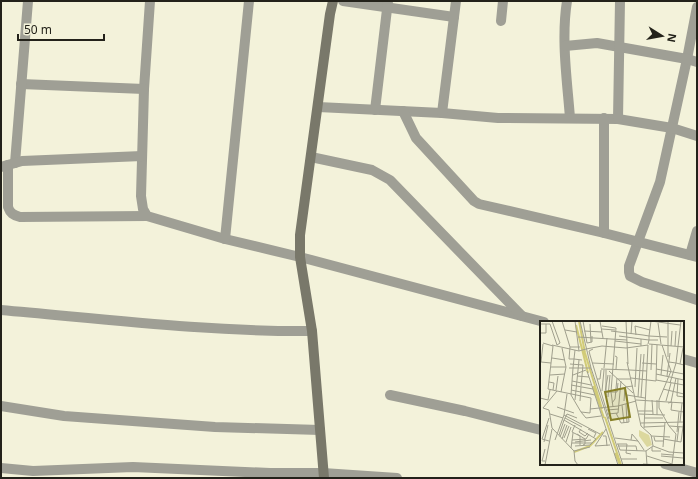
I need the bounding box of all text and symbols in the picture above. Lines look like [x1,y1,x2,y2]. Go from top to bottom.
scale bar [18,16,104,42]
north arrow [642,16,682,56]
text: 50 m [24,21,52,38]
text: N [664,32,681,44]
inset map [540,321,684,465]

